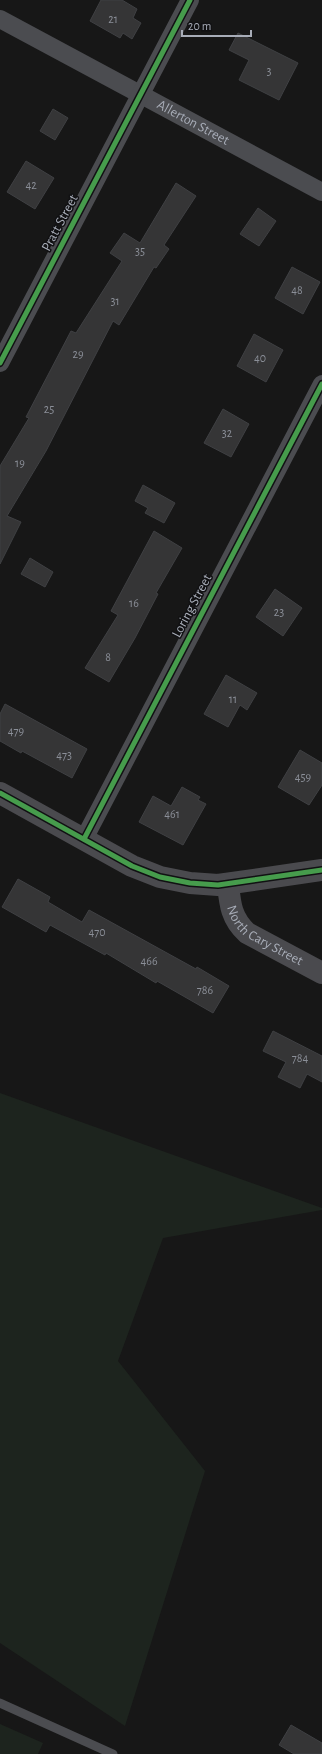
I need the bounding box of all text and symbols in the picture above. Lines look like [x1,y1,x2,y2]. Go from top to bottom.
scale bar [182,12,251,38]
house number: 21 [108,13,118,25]
text: 20 m [188,20,211,32]
house number: 3 [267,65,272,77]
street label: Allerton Street [155,98,232,148]
house number: 42 [25,179,37,191]
street label: Pratt Street [39,192,81,254]
house number: 35 [135,245,145,257]
house number: 48 [291,284,303,296]
house number: 31 [110,295,120,307]
house number: 29 [72,348,84,360]
house number: 40 [254,352,266,364]
house number: 25 [44,403,54,415]
house number: 32 [222,427,233,439]
house number: 19 [15,457,25,469]
street label: Loring Street [169,572,215,640]
house number: 16 [129,597,139,609]
house number: 23 [274,606,284,618]
house number: 8 [105,651,111,663]
house number: 11 [229,693,237,705]
house number: 479 [8,725,25,737]
house number: 473 [56,749,72,761]
house number: 459 [295,771,312,783]
house number: 461 [164,808,180,820]
street label: North Cary Street [224,904,306,969]
house number: 470 [88,926,106,938]
house number: 466 [140,955,158,967]
house number: 786 [197,984,214,996]
house number: 784 [292,1052,308,1064]

